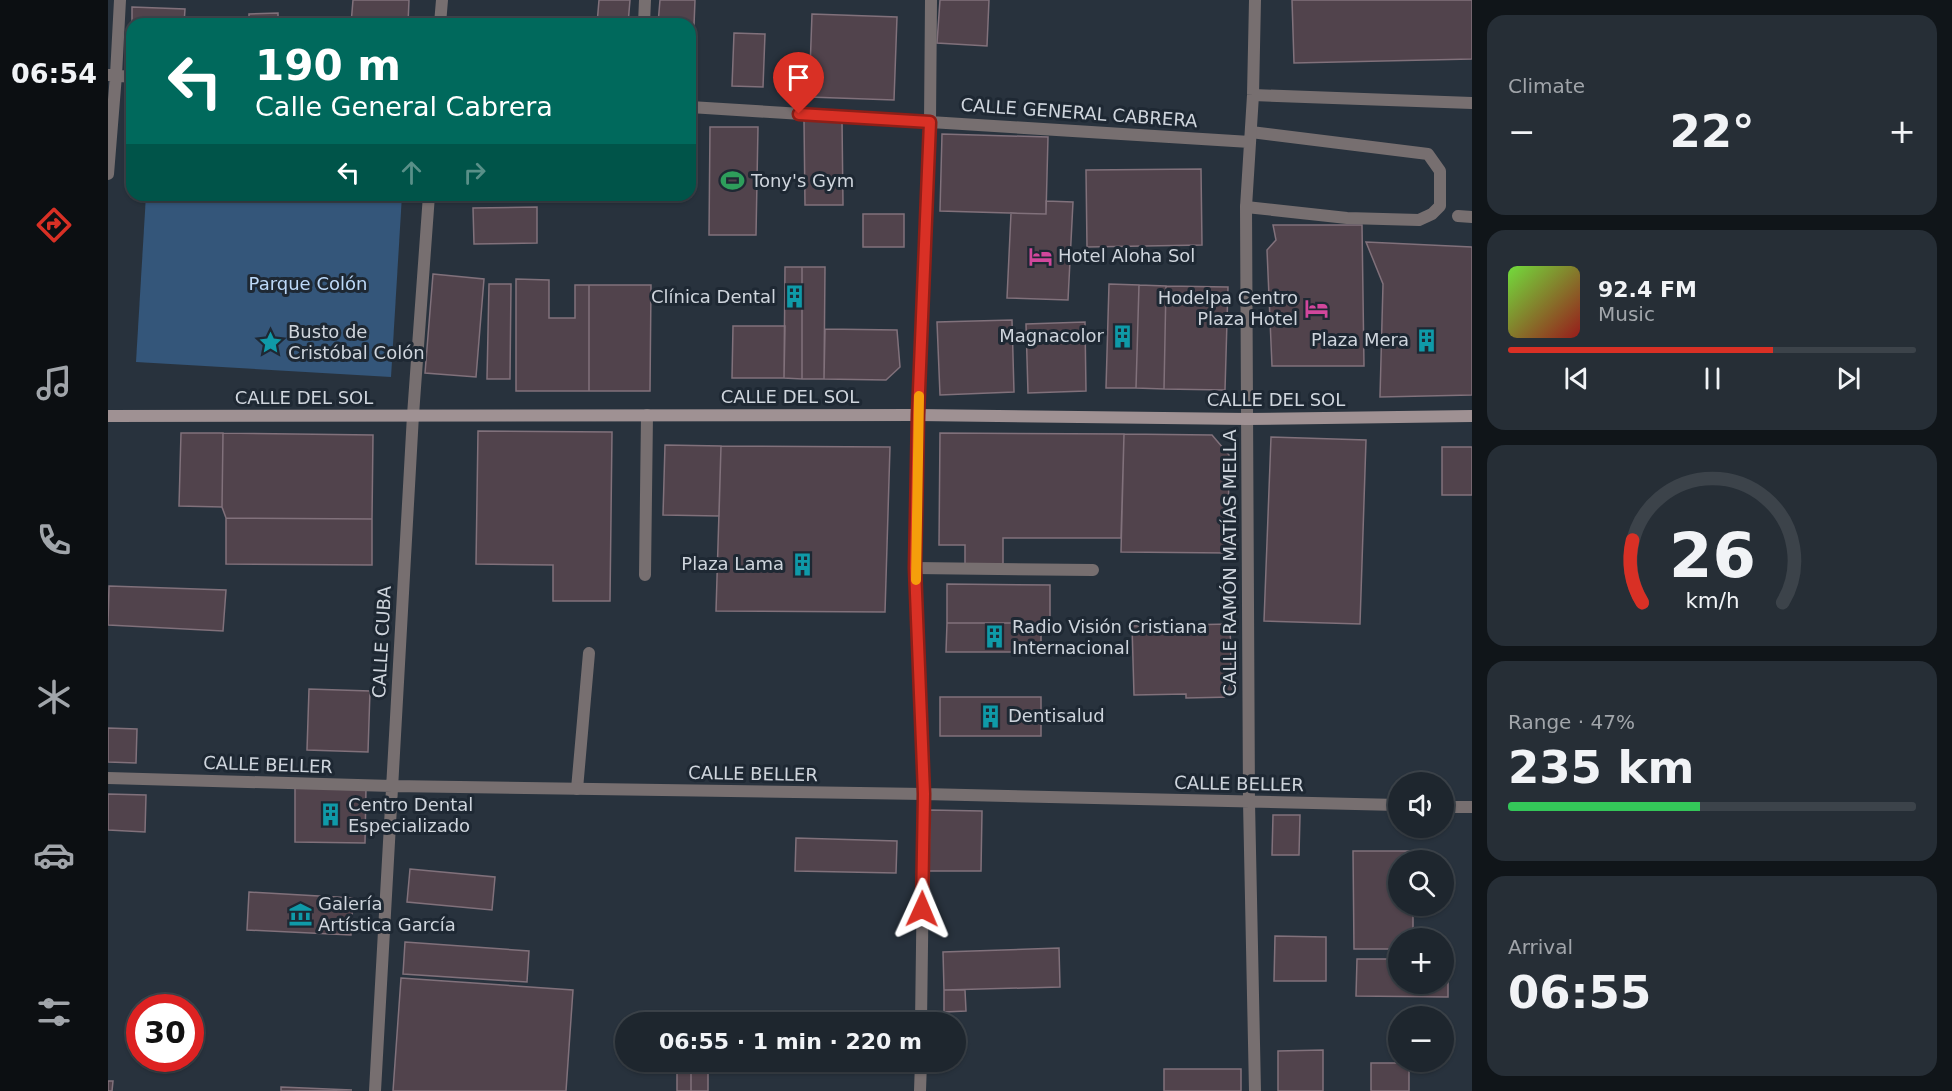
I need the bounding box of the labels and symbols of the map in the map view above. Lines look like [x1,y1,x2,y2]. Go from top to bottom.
pin [773,52,824,114]
street label: CALLE GENERAL CABRERA [960,94,1199,131]
sports icon: Tony's Gym [720,168,746,194]
place label: Tony's Gym [750,170,854,191]
hotel icon: Hotel Aloha Sol [1027,243,1053,269]
place label: Hotel Aloha Sol [1058,245,1195,266]
park label: Parque Colón [249,273,367,294]
building icon: Clínica Dental [781,284,807,310]
place label: Clínica Dental [651,286,776,307]
place label: Hodelpa Centro Plaza Hotel [1158,287,1298,329]
hotel icon: Hodelpa Centro Plaza Hotel [1303,295,1329,321]
place label: Busto de Cristóbal Colón [288,321,425,363]
building icon: Magnacolor [1109,323,1135,349]
place label: Magnacolor [999,325,1105,346]
building icon: Plaza Mera [1414,327,1440,353]
place icon: Busto de Cristóbal Colón [257,329,283,355]
place label: Plaza Mera [1311,329,1409,350]
street label: CALLE DEL SOL [721,386,859,407]
street label: CALLE DEL SOL [235,387,373,408]
street label: CALLE DEL SOL [1207,389,1345,410]
street label: CALLE RAMÓN MATÍAS MELLA [1219,429,1240,696]
building icon: Plaza Lama [789,551,815,577]
place label: Plaza Lama [681,553,784,574]
street label: CALLE CUBA [368,585,395,699]
place label: Radio Visión Cristiana Internacional [1012,616,1208,658]
building icon: Radio Visión Cristiana Internacional [981,624,1007,650]
building icon: Dentisalud [977,703,1003,729]
place label: Dentisalud [1008,705,1105,726]
street label: CALLE BELLER [203,752,333,777]
street label: CALLE BELLER [688,762,818,785]
street label: CALLE BELLER [1174,772,1304,795]
place label: Centro Dental Especializado [348,794,473,836]
building icon: Centro Dental Especializado [317,802,343,828]
position arrow [890,877,954,941]
place label: Galería Artística García [318,893,456,935]
museum icon: Galería Artística García [287,901,313,927]
speed limit sign: 30 [126,994,204,1072]

